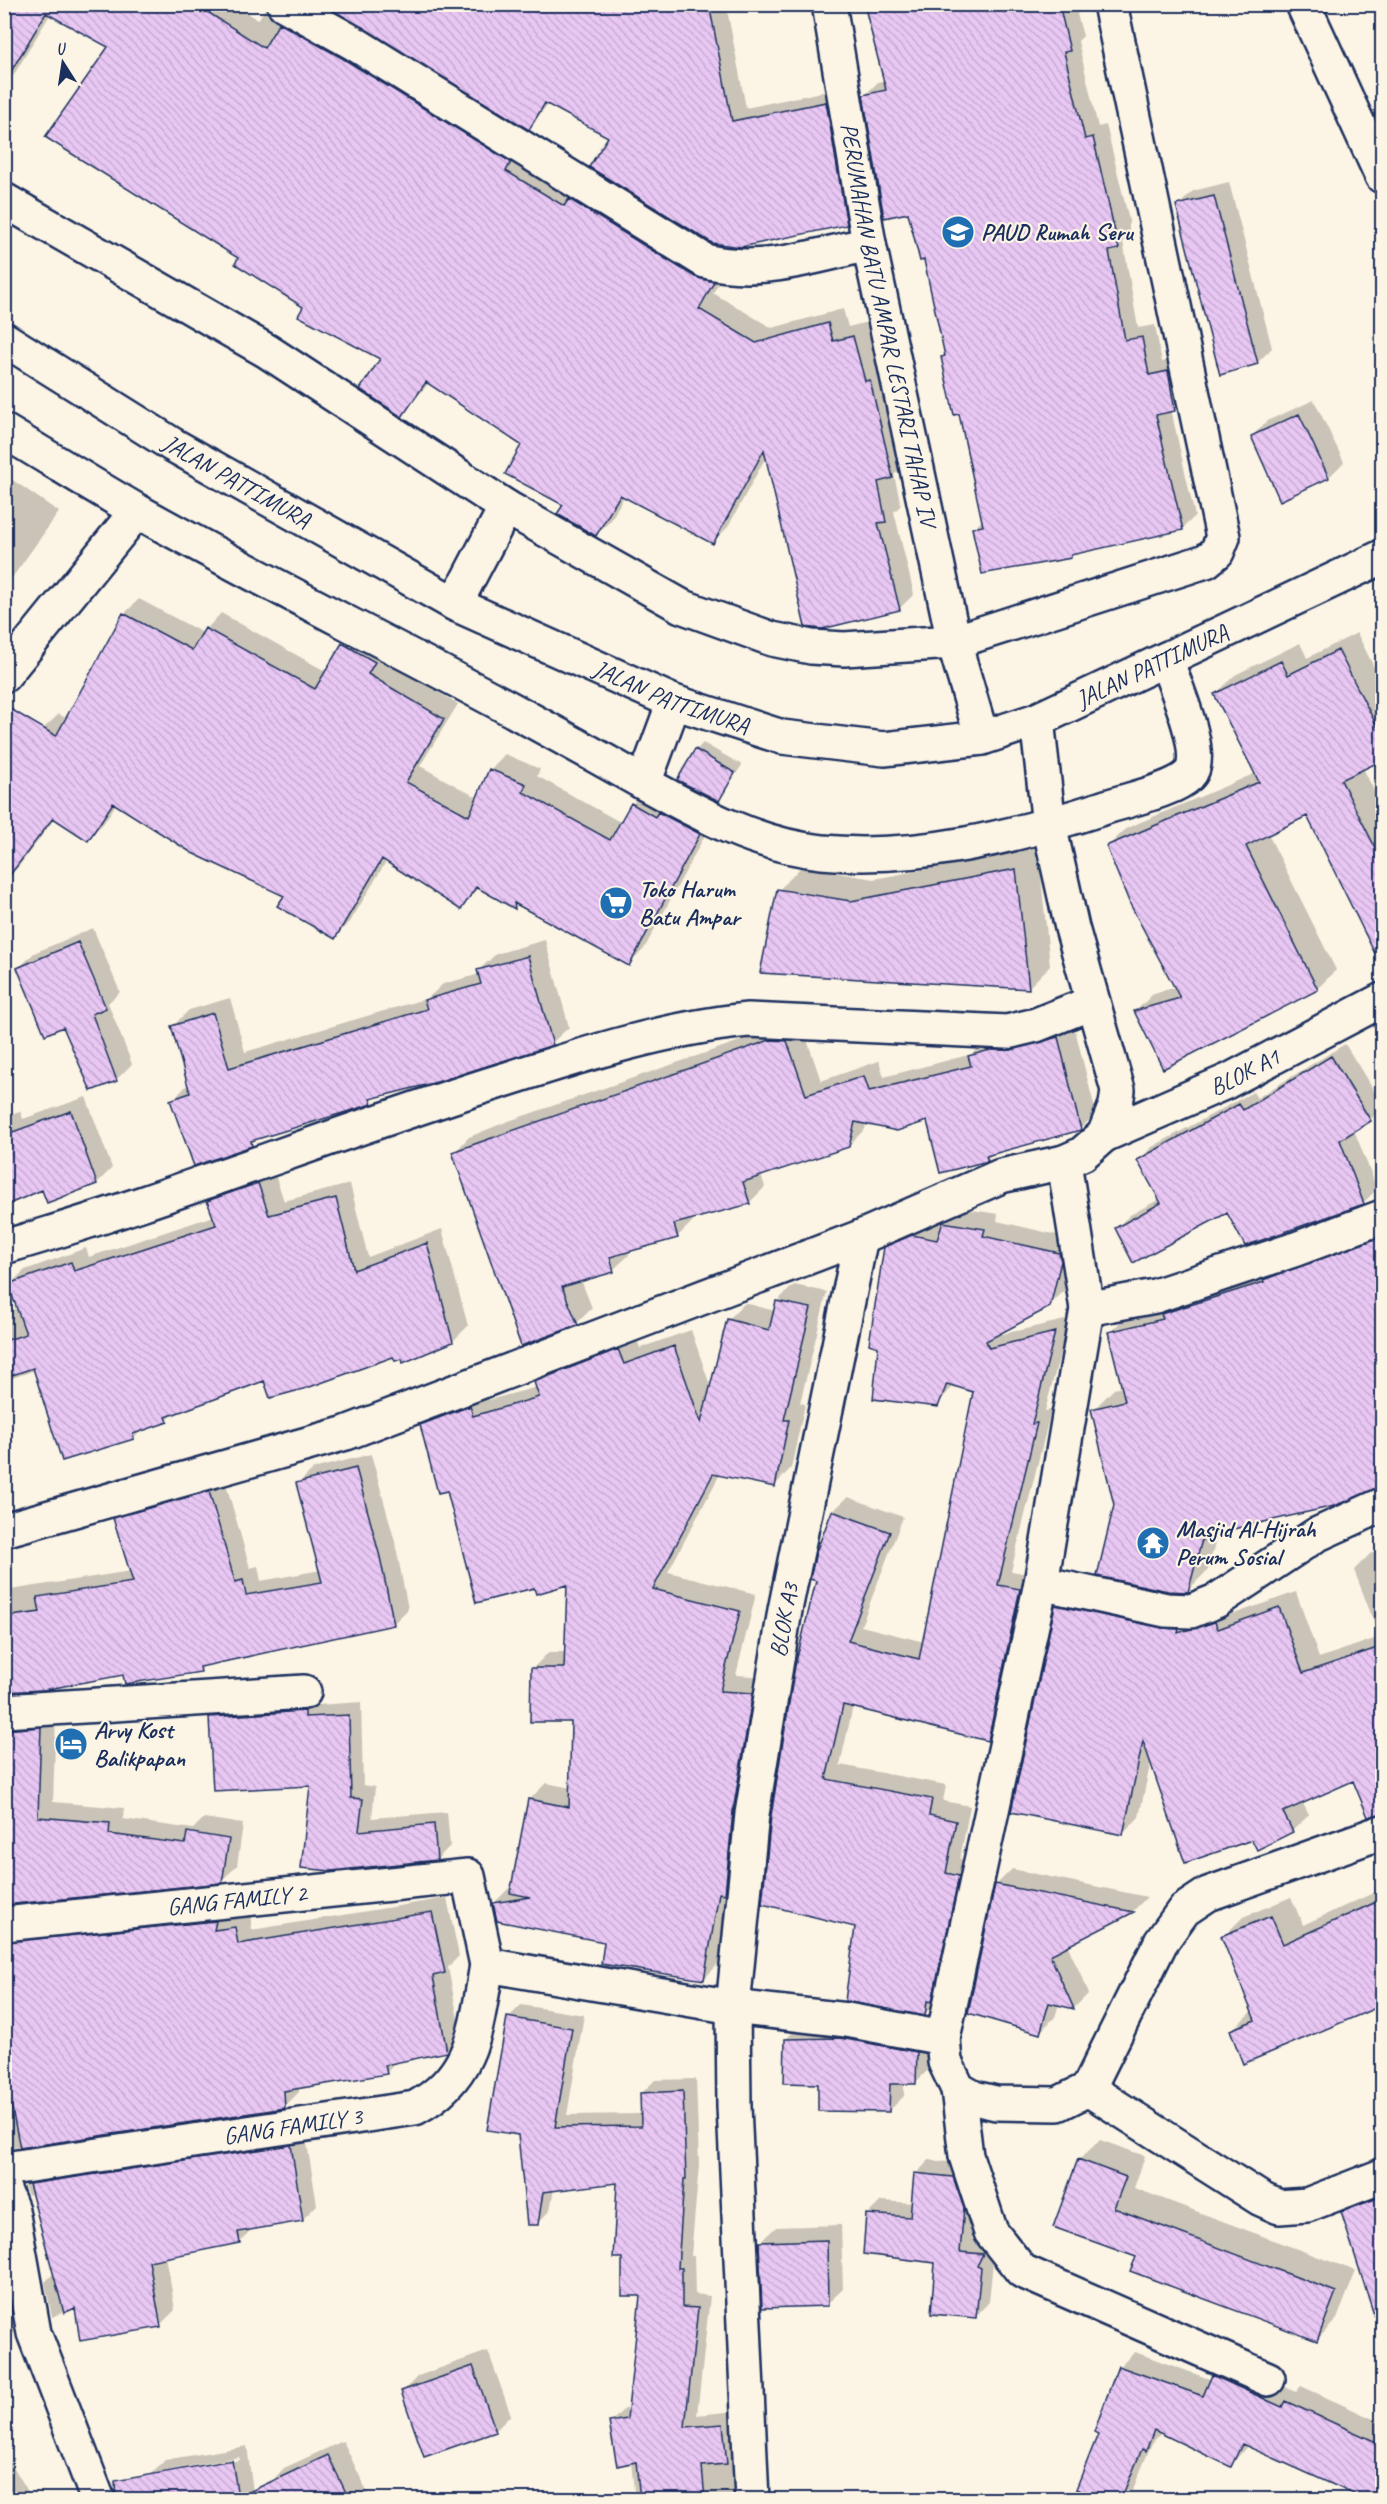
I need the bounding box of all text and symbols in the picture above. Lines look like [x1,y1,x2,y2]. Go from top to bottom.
north arrow [33,33,93,93]
text: U [54,38,69,60]
street label: PERUMAHAN BATU AMPAR LESTARI TAHAP IV [834,121,945,533]
school or university icon: PAUD Rumah Seru [940,214,976,250]
place label: PAUD Rumah Seru [981,217,1135,247]
street label: JALAN PATTIMURA [157,427,317,535]
street label: JALAN PATTIMURA [1070,617,1234,715]
street label: JALAN PATTIMURA [588,653,754,741]
place label: Toko Harum Batu Ampar [639,874,742,932]
supermarket icon: Toko Harum Batu Ampar [598,885,634,921]
street label: BLOK A1 [1205,1041,1286,1102]
place label: Masjid Al-Hijrah Perum Sosial [1176,1514,1317,1572]
temple icon: Masjid Al-Hijrah Perum Sosial [1135,1525,1171,1561]
street label: BLOK A3 [763,1578,806,1659]
place label: Arvy Kost Balikpapan [94,1715,186,1773]
hotel icon: Arvy Kost Balikpapan [53,1726,89,1762]
street label: GANG FAMILY 2 [166,1878,310,1922]
street label: GANG FAMILY 3 [221,2101,366,2151]

